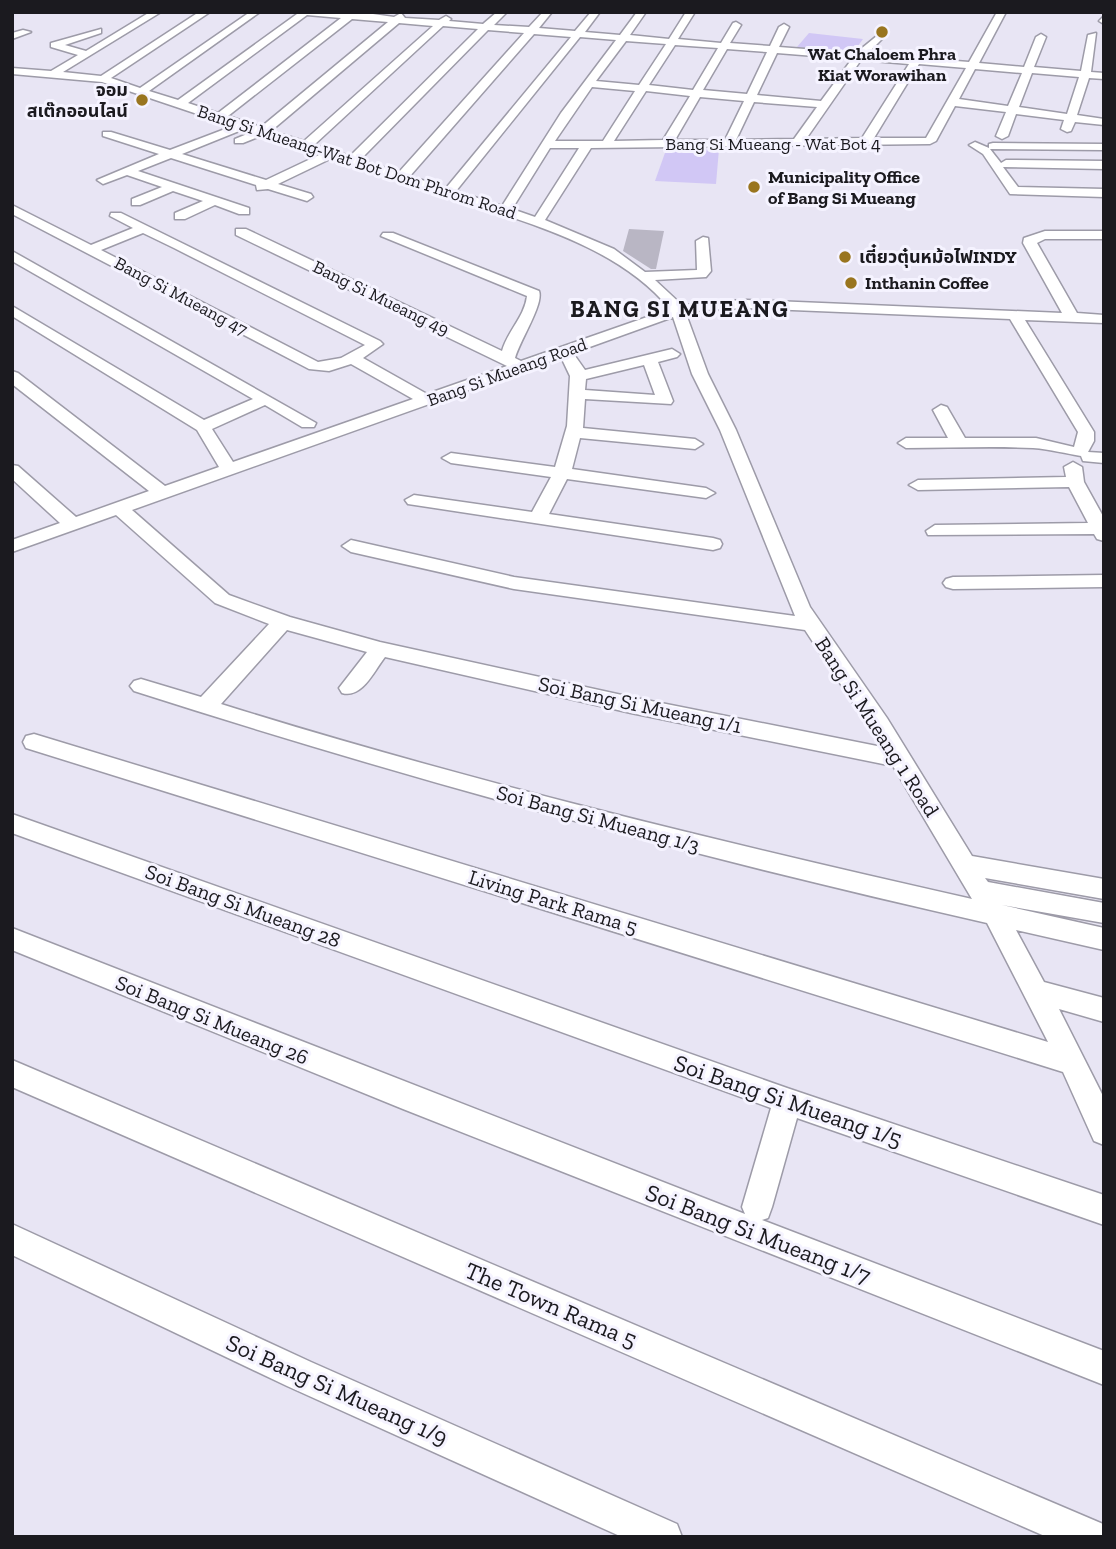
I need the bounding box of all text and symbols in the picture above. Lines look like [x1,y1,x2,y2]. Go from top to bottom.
marker: Wat Chaloem Phra Kiat Worawihan [874,24,890,40]
place label: Wat Chaloem Phra Kiat Worawihan [808,43,956,86]
place label: จอม สเต๊กออนไลน์ [27,79,128,122]
marker: จอม สเต๊กออนไลน์ [134,92,150,108]
street label: Bang Si Mueang-Wat Bot Dom Phrom Road [195,100,519,224]
street label: Bang Si Mueang - Wat Bot 4 [665,133,881,155]
place label: Municipality Office of Bang Si Mueang [768,166,920,209]
marker: Municipality Office of Bang Si Mueang [746,179,762,195]
place label: เตี๋ยวตุ๋นหม้อไฟINDY [859,244,1017,268]
marker: เตี๋ยวตุ๋นหม้อไฟINDY [837,249,853,265]
street label: Bang Si Mueang 47 [111,252,252,341]
street label: Bang Si Mueang 49 [309,255,453,341]
place label: Inthanin Coffee [865,272,989,294]
marker: Inthanin Coffee [843,275,859,291]
district label: BANG SI MUEANG [570,295,790,323]
street label: Bang Si Mueang Road [424,333,590,411]
street label: Bang Si Mueang 1 Road [810,632,945,822]
street label: Soi Bang Si Mueang 1/1 [536,671,744,738]
street label: Soi Bang Si Mueang 1/3 [494,779,702,858]
street label: Soi Bang Si Mueang 28 [142,859,344,952]
street label: Living Park Rama 5 [466,864,641,939]
street label: Soi Bang Si Mueang 26 [112,969,312,1070]
street label: Soi Bang Si Mueang 1/5 [670,1048,906,1153]
street label: Soi Bang Si Mueang 1/7 [642,1177,875,1290]
street label: The Town Rama 5 [461,1255,642,1354]
street label: Soi Bang Si Mueang 1/9 [222,1328,453,1452]

